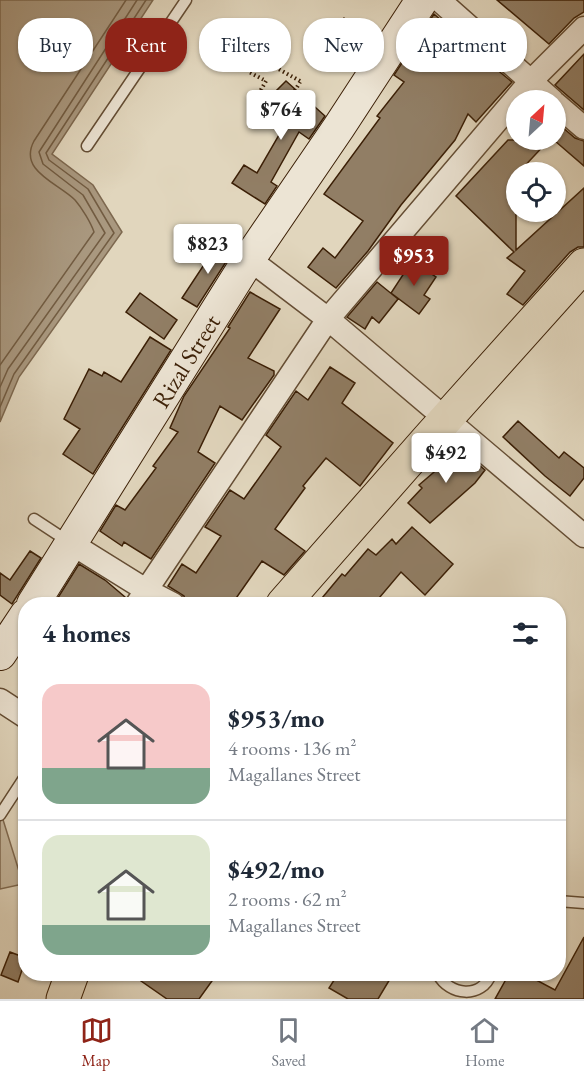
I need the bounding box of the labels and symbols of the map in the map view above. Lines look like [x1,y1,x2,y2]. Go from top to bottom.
pin: $764 [245,90,317,141]
north arrow [506,90,566,150]
pin: $823 [172,224,244,275]
pin: $953 [378,236,450,287]
street label: Rizal Street [145,308,227,414]
pin: $492 [410,433,482,484]

